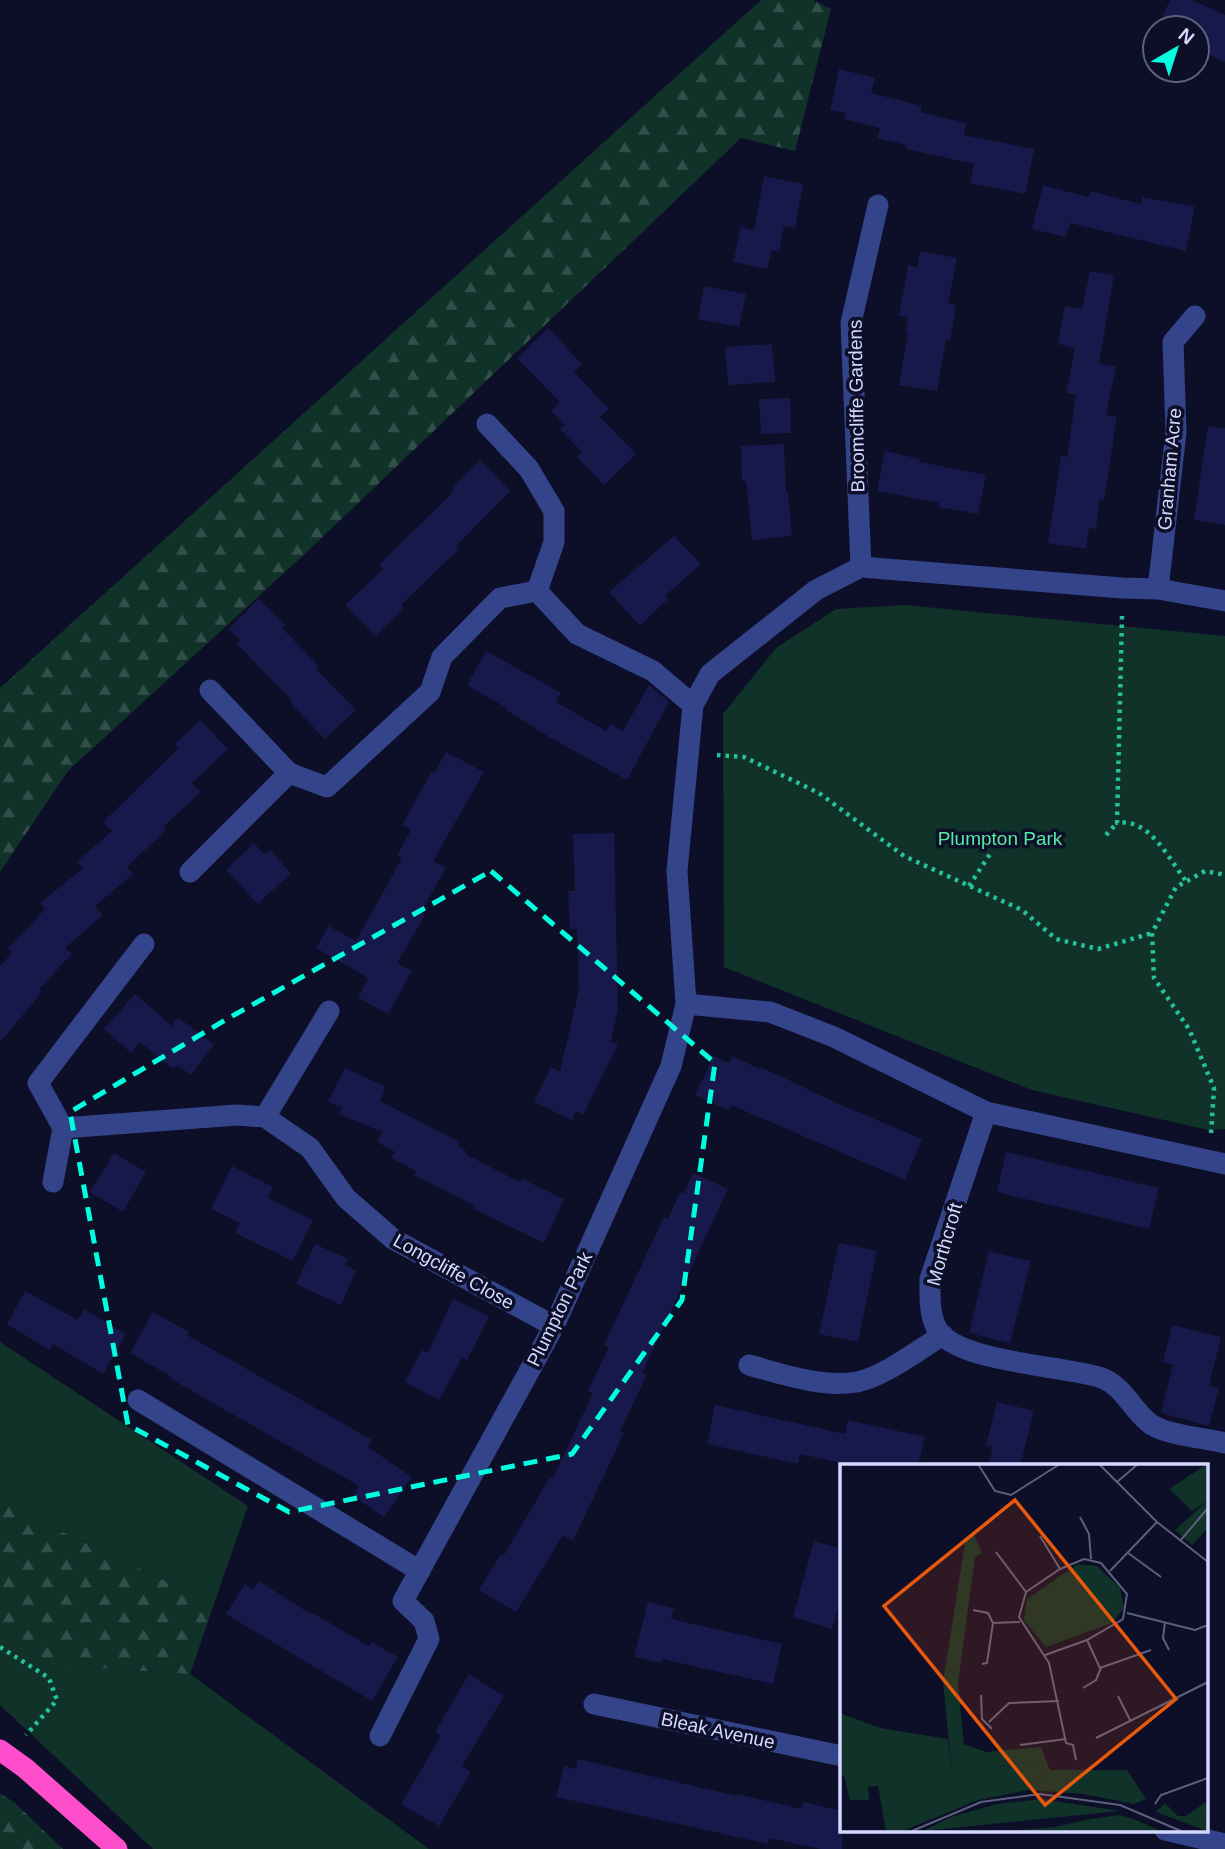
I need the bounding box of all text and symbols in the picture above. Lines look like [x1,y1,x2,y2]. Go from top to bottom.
north arrow [1141,14,1211,84]
text: N [1174,24,1198,49]
street label: Broomcliffe Gardens [844,319,869,493]
street label: Granham Acre [1154,407,1185,531]
park label: Plumpton Park [938,828,1063,849]
street label: Morthcroft [923,1199,967,1288]
street label: Longcliffe Close [390,1230,518,1313]
street label: Plumpton Park [523,1248,596,1370]
inset map [840,1464,1208,1832]
street label: Bleak Avenue [659,1708,777,1753]

